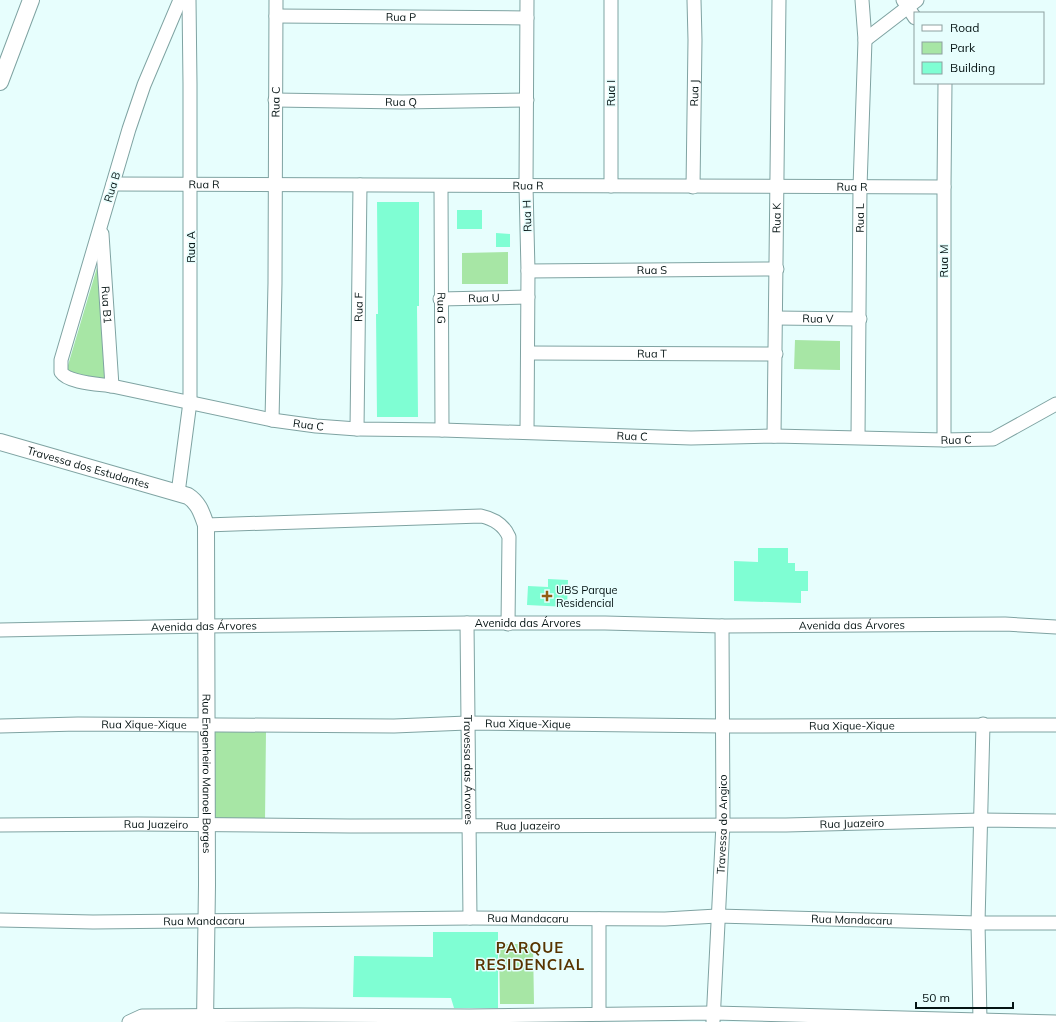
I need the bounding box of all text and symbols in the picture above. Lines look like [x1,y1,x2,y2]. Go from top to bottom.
street label: Rua P [386,10,416,24]
legend [914,12,1044,84]
text: Road [950,20,979,35]
text: Park [950,40,976,55]
text: Building [950,60,995,75]
street label: Rua J [687,79,701,107]
street label: Rua I [604,80,618,106]
street label: Rua C [269,87,283,118]
street label: Rua Q [385,95,417,109]
street label: Rua B [101,170,123,204]
street label: Rua R [188,177,220,191]
street label: Rua R [512,178,544,193]
street label: Rua R [836,180,868,194]
street label: Rua H [519,200,535,232]
street label: Rua K [769,202,784,233]
street label: Rua L [853,203,867,233]
street label: Rua A [184,231,198,263]
street label: Rua M [937,245,951,277]
street label: Rua S [637,263,667,277]
street label: Rua B1 [98,286,115,324]
street label: Rua U [468,291,500,305]
street label: Rua F [351,292,366,322]
street label: Rua G [434,292,449,324]
street label: Rua V [802,311,834,326]
street label: Rua T [637,346,667,361]
street label: Rua C [292,416,324,434]
street label: Rua C [616,429,648,444]
street label: Rua C [940,432,972,447]
street label: Travessa dos Estudantes [26,443,151,492]
place label: UBS Parque Residencial [556,583,618,610]
marker: UBS Parque Residencial [541,590,553,602]
street label: Avenida das Árvores [475,616,581,630]
street label: Avenida das Árvores [151,618,257,634]
street label: Avenida das Árvores [799,618,905,632]
street label: Rua Engenheiro Manoel Borges [199,694,214,853]
street label: Travessa das Árvores [461,715,476,825]
street label: Rua Xique-Xique [485,716,571,731]
street label: Rua Xique-Xique [101,717,187,732]
street label: Rua Xique-Xique [809,718,895,733]
street label: Travessa do Angico [713,774,730,874]
street label: Rua Juazeiro [820,815,884,831]
street label: Rua Juazeiro [124,817,188,831]
street label: Rua Juazeiro [496,819,560,833]
street label: Rua Mandacaru [487,911,569,926]
street label: Rua Mandacaru [811,912,893,928]
street label: Rua Mandacaru [163,913,245,928]
district label: PARQUE RESIDENCIAL [475,938,585,974]
scale bar [916,984,1013,1010]
text: 50 m [922,990,950,1005]

